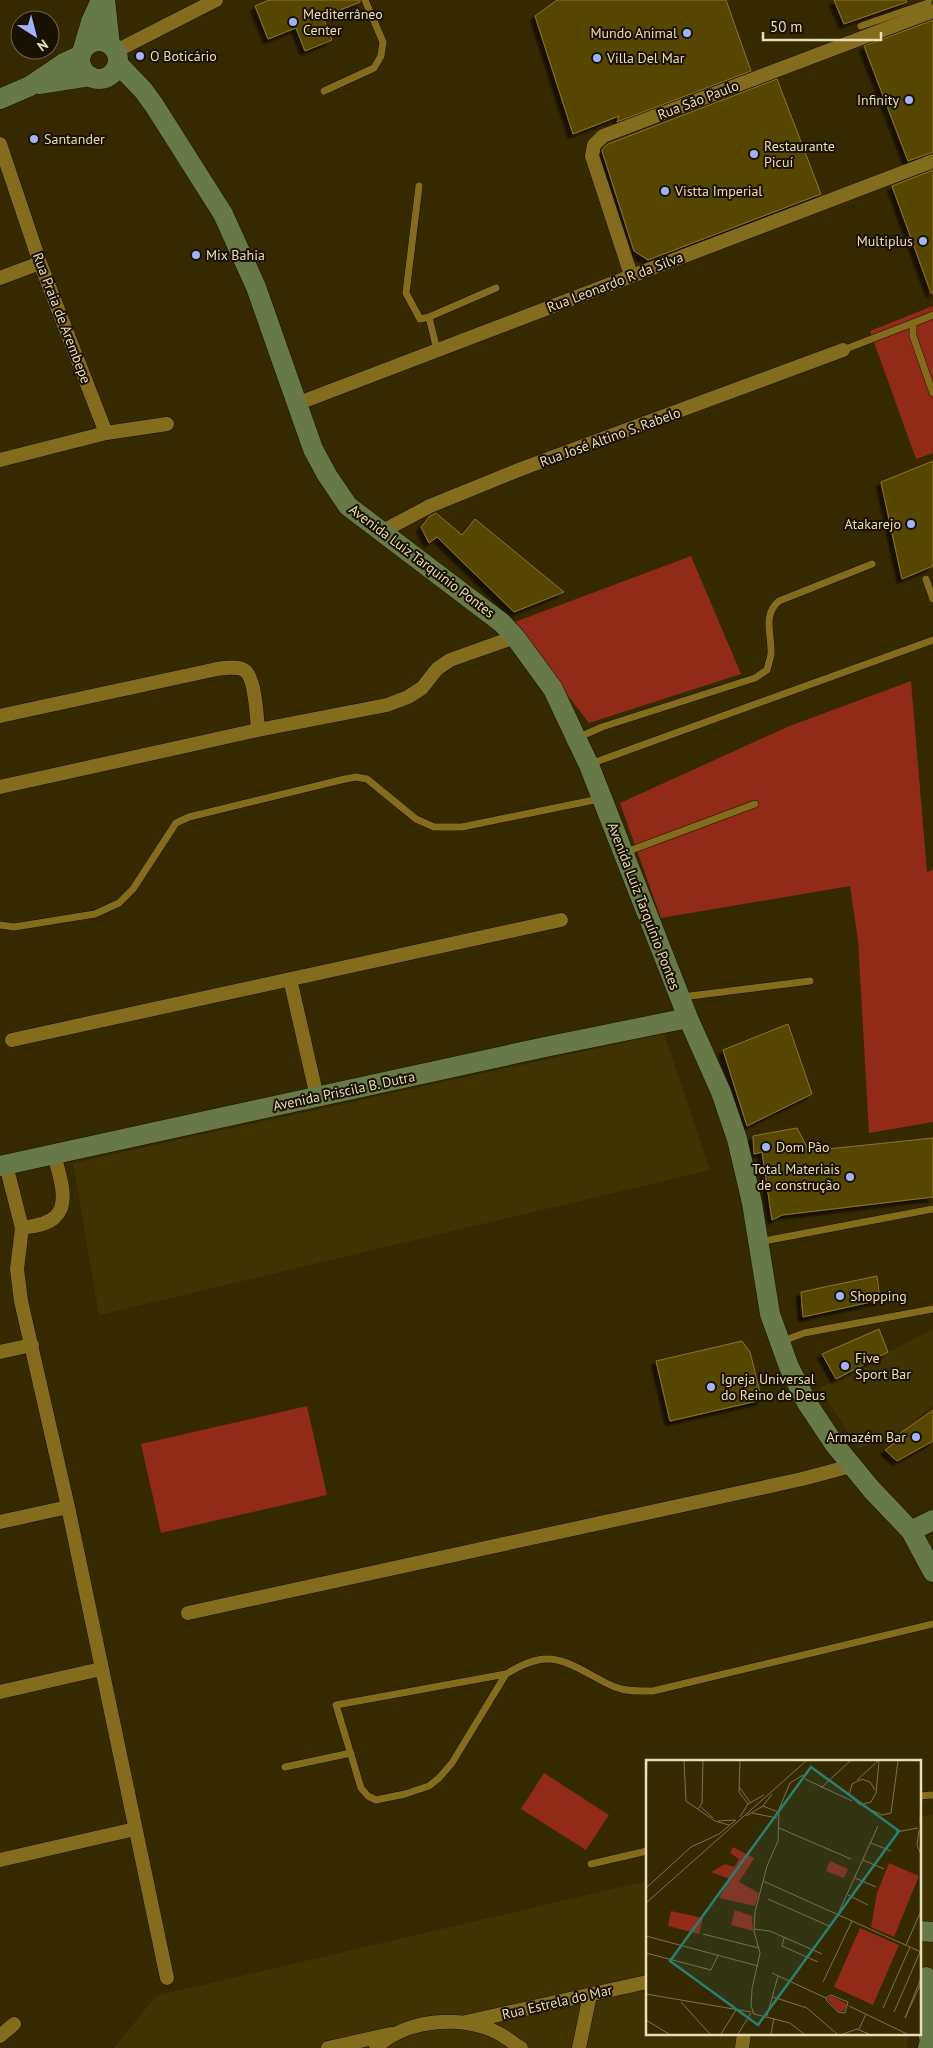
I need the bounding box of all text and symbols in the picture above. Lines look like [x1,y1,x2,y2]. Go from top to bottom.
place label: Mediterrâneo Center [303,5,383,39]
north arrow [10,10,60,60]
scale bar [763,10,880,42]
marker: Mediterrâneo Center [287,16,299,28]
text: 50 m [770,17,803,36]
place label: Mundo Animal [590,24,677,42]
marker: Mundo Animal [681,27,693,39]
text: N [34,36,52,56]
place label: O Boticário [150,47,217,65]
place label: Villa Del Mar [606,49,685,67]
marker: O Boticário [134,50,146,62]
marker: Villa Del Mar [591,52,603,64]
street label: Rua São Paulo [655,76,741,124]
place label: Infinity [857,91,899,109]
marker: Infinity [903,94,915,106]
place label: Santander [44,130,105,148]
marker: Santander [28,133,40,145]
place label: Restaurante Picuí [764,137,835,171]
marker: Restaurante Picuí [748,148,760,160]
place label: Vistta Imperial [674,182,762,200]
marker: Vistta Imperial [659,185,671,197]
place label: Multiplus [857,232,913,250]
marker: Multiplus [917,235,929,247]
place label: Mix Bahia [206,246,265,264]
street label: Rua Leonardo R da Silva [544,248,686,316]
marker: Mix Bahia [190,249,202,261]
street label: Rua Praia de Arembepe [29,250,95,386]
street label: Rua José Altino S. Rabelo [537,403,683,471]
street label: Avenida Luiz Tarquínio Pontes [346,500,499,622]
place label: Atakarejo [845,515,901,533]
marker: Atakarejo [905,518,917,530]
street label: Avenida Luiz Tarquínio Pontes [604,820,684,992]
street label: Avenida Priscila B. Dutra [271,1067,417,1115]
place label: Dom Pão [776,1138,830,1156]
marker: Dom Pão [760,1141,772,1153]
place label: Total Materiais de construção [752,1160,840,1194]
marker: Total Materiais de construção [844,1171,856,1183]
place label: Shopping [850,1287,907,1305]
marker: Shopping [834,1290,846,1302]
place label: Five Sport Bar [855,1349,911,1383]
marker: Five Sport Bar [839,1360,851,1372]
place label: Igreja Universal do Reino de Deus [721,1370,825,1404]
marker: Igreja Universal do Reino de Deus [705,1381,717,1393]
place label: Armazém Bar [827,1428,906,1446]
marker: Armazém Bar [910,1431,922,1443]
inset map [646,1760,920,2036]
street label: Rua Estrela do Mar [500,1980,614,2023]

